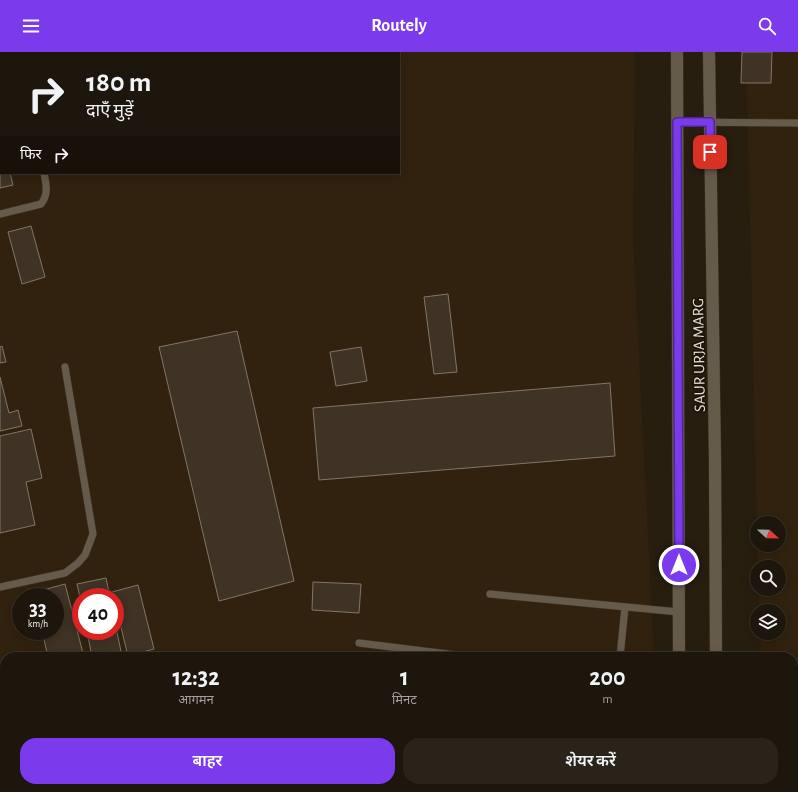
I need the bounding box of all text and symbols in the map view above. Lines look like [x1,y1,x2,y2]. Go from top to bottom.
icon: menu [20,15,42,37]
icon: search [756,15,778,37]
text: Routely [371,17,427,35]
icon: right [20,68,72,120]
text: 180 m [86,69,151,97]
text: दाएँ मुड़ें [86,102,134,120]
pin [693,135,727,169]
icon: arrive [699,141,721,163]
icon: right [50,144,72,166]
text: फिर [20,147,42,162]
street label: SAUR URJA MARG [690,298,708,412]
north arrow [750,516,786,552]
map controls [750,516,786,640]
position arrow [658,544,700,586]
button: search [750,560,786,596]
speed limit sign: 40 [72,588,124,640]
text: 33 [29,599,47,619]
button: layers [750,604,786,640]
text: km/h [28,619,48,629]
text: 12:32 [172,666,220,690]
text: 1 [400,666,409,690]
text: 200 [589,666,626,690]
text: m [602,693,613,706]
text: आगमन [178,694,214,707]
text: मिनट [392,694,417,707]
button: बाहर [20,738,395,784]
button: शेयर करें [403,738,778,784]

